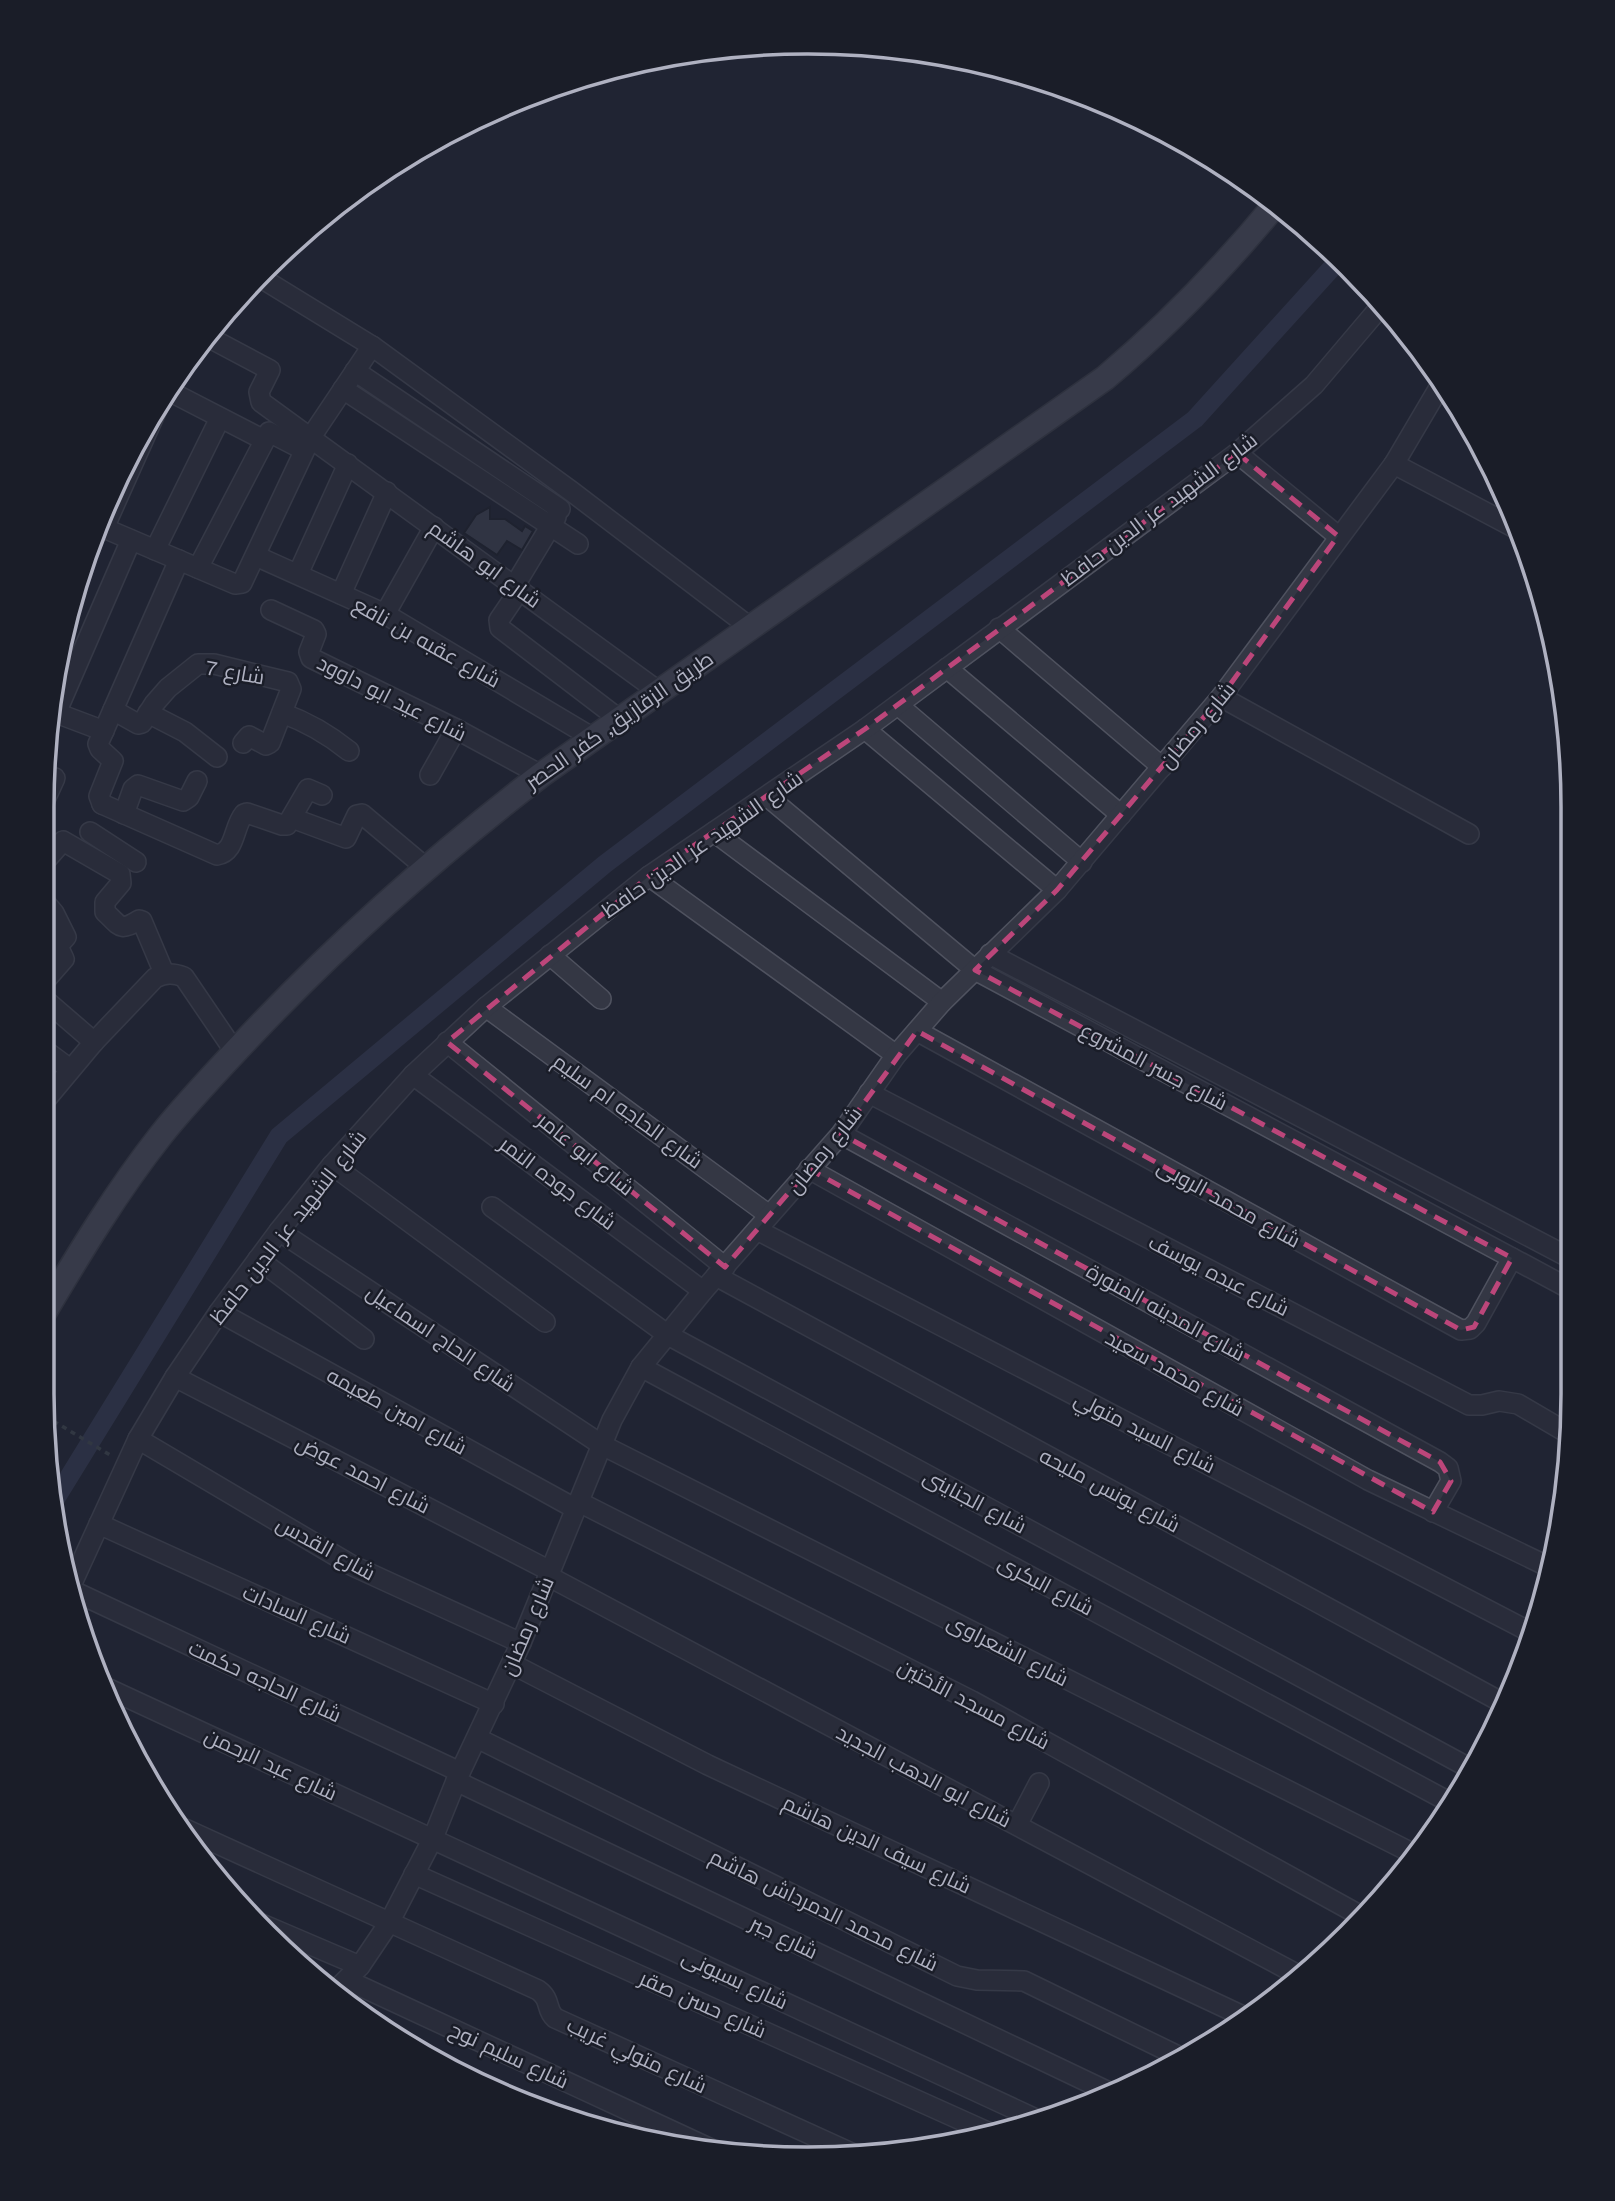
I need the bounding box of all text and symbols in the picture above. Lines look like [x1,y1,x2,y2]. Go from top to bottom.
street label: شارع الشهيد عز الدين حافظ [1056,427,1263,593]
street label: شارع ابو هاشم [423,515,546,615]
street label: شارع عقبه بن نافع [348,591,505,695]
street label: طريق الزقازيق, كفر الحصر [519,646,718,796]
street label: شارع عيد ابو داوود [312,650,471,748]
street label: شارع 7 [203,655,267,691]
street label: شارع رمضان [1154,677,1242,775]
street label: شارع الشهيد عز الدين حافظ [597,765,808,924]
street label: شارع جسر المشروع [1075,1017,1232,1117]
street label: شارع الحاجه ام سليم [547,1048,708,1175]
street label: شارع رمضان [781,1101,868,1200]
street label: شارع ابو عامر [531,1107,639,1202]
street label: شارع الشهيد عز الدين حافظ [205,1125,373,1330]
street label: شارع جوده النمر [493,1131,621,1236]
street label: شارع محمد الروبى [1152,1153,1305,1254]
street label: شارع عبده يوسف [1144,1229,1293,1323]
street label: شارع المدينه المنورة [1081,1258,1250,1368]
street label: شارع الحاج اسماعيل [361,1279,520,1399]
street label: شارع محمد سعيد [1100,1325,1249,1423]
street label: شارع امين طعيمه [322,1362,471,1462]
street label: شارع السيد متولي [1068,1386,1220,1482]
street label: شارع احمد عوض [291,1429,434,1520]
street label: شارع يونس مليحه [1035,1442,1184,1539]
street label: شارع الجناينى [918,1463,1031,1540]
street label: شارع القدس [271,1511,380,1587]
street label: شارع البكرى [993,1549,1098,1622]
street label: شارع رمضان [495,1573,561,1680]
street label: شارع السادات [238,1579,355,1651]
street label: شارع الشعراوى [942,1609,1073,1693]
street label: شارع الحاجه حكمت [184,1635,345,1729]
street label: شارع مسجد الأختين [893,1653,1054,1756]
street label: شارع ابو الدهب الجديد [831,1719,1016,1834]
street label: شارع عبد الرحمن [200,1722,341,1807]
street label: شارع سيف الدين هاشم [778,1789,975,1900]
street label: شارع محمد الدمرداش هاشم [705,1844,943,1978]
street label: شارع جبر [744,1910,822,1966]
street label: شارع بسيونى [677,1944,792,2016]
street label: شارع حسن صقر [634,1965,770,2045]
street label: شارع متولي غريب [561,2012,711,2102]
street label: شارع سليم نوح [445,2016,573,2095]

